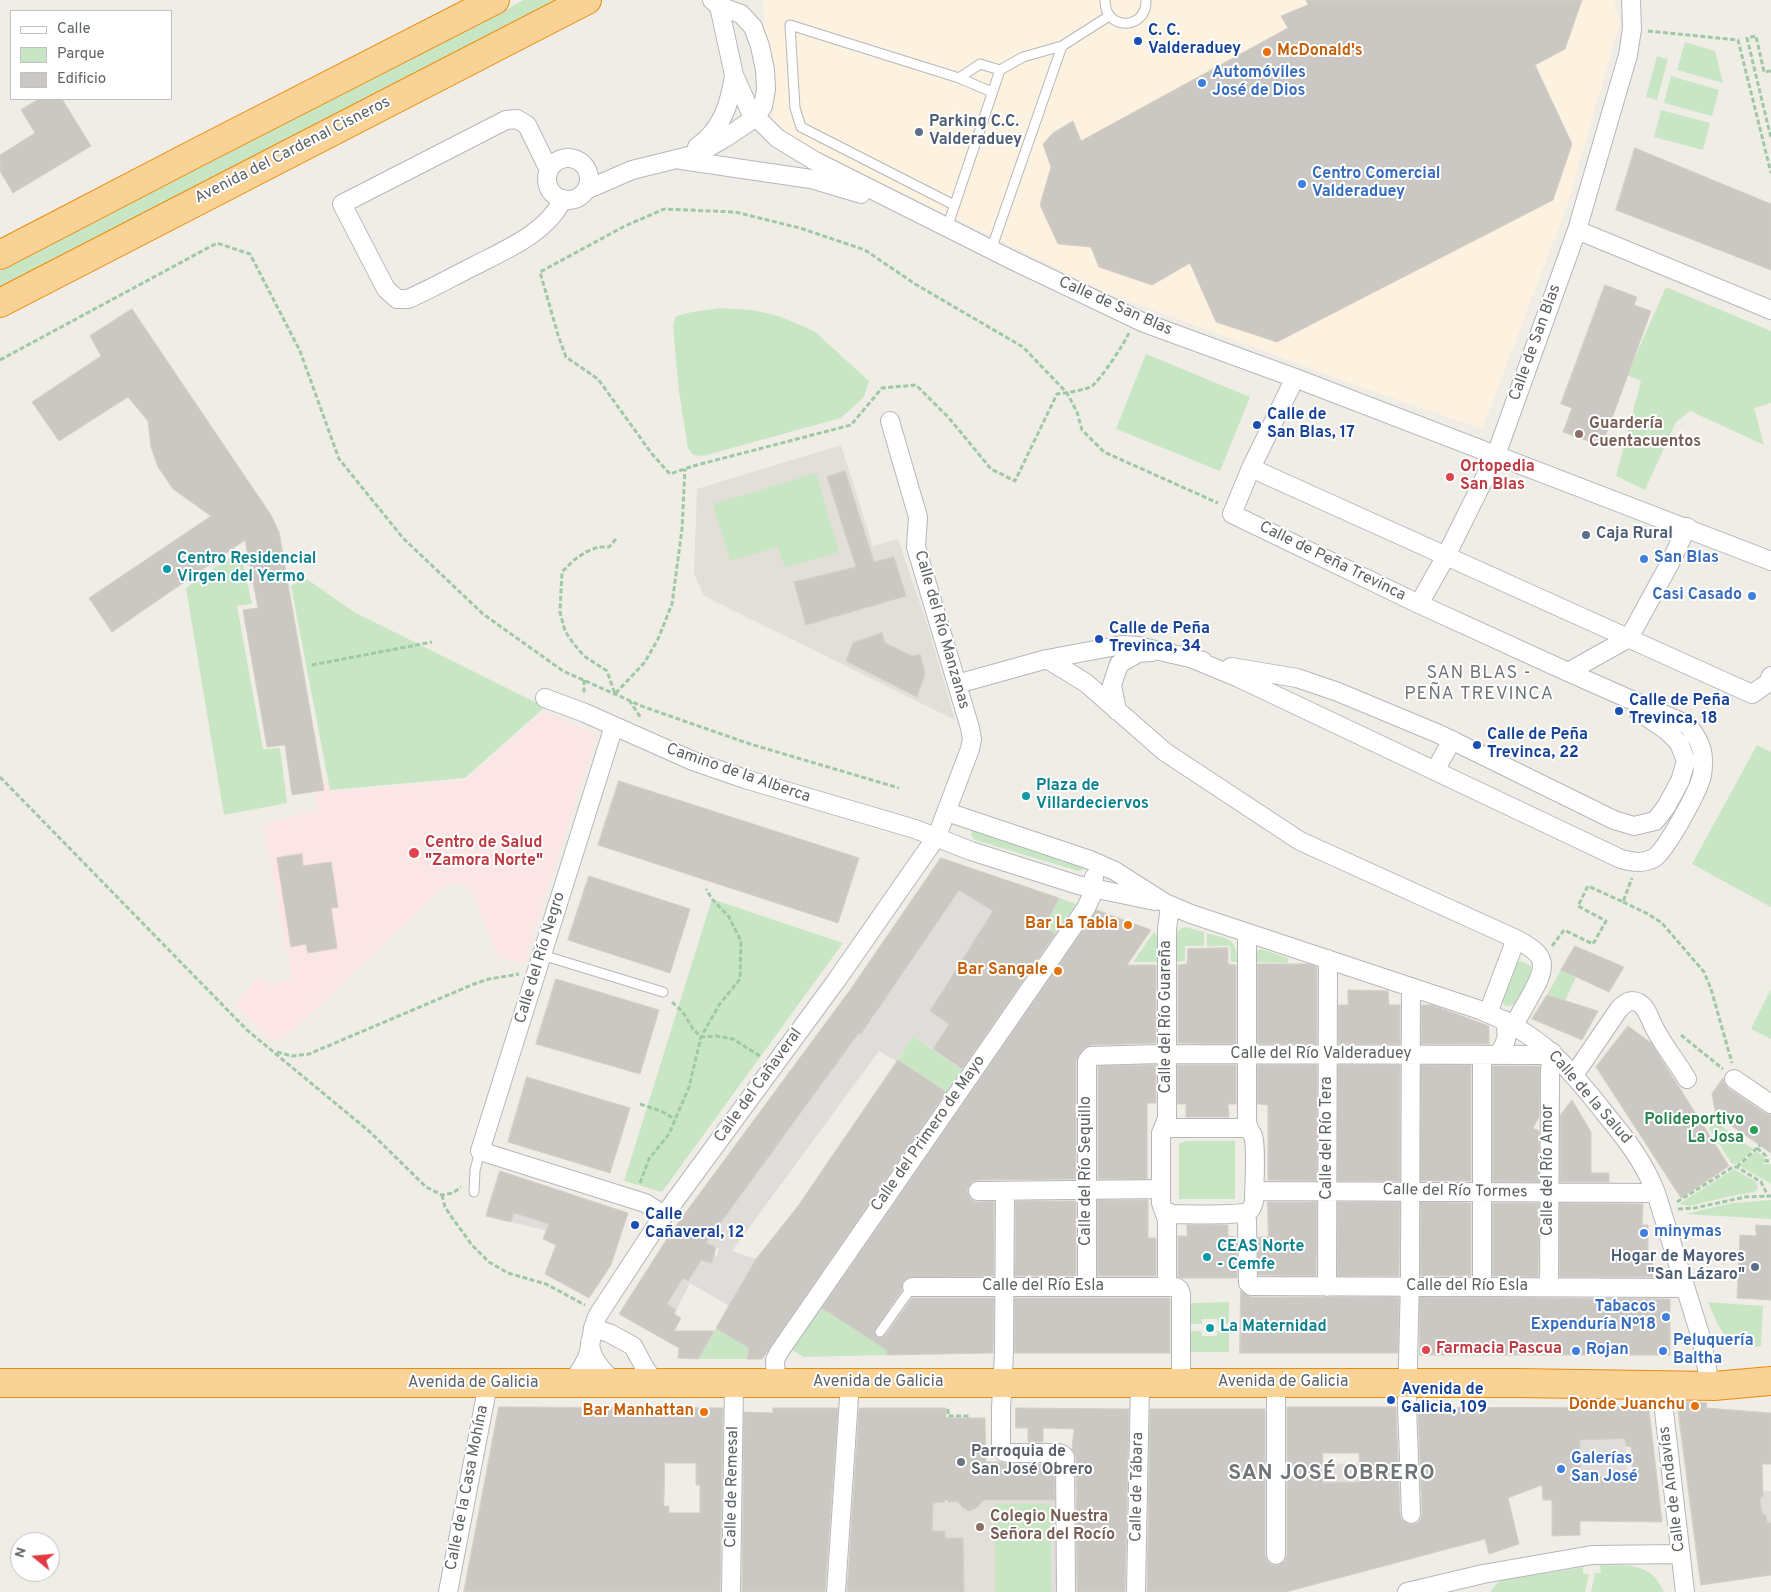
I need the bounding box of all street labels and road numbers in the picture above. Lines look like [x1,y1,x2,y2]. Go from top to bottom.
street label: Avenida del Cardenal Cisneros [192,93,394,209]
street label: Calle de San Blas [1055,273,1175,341]
street label: Calle de San Blas [1506,282,1566,404]
street label: Calle de Peña Trevinca [1256,518,1408,606]
street label: Calle del Río Manzanas [909,548,973,712]
street label: Camino de la Alberca [663,740,813,808]
street label: Calle del Río Negro [512,890,570,1026]
street label: Calle del Río Guareña [1157,940,1177,1094]
street label: Calle del Cañaveral [711,1025,807,1147]
street label: Calle del Río Valderaduey [1230,1045,1412,1065]
street label: Calle de la Salud [1543,1047,1635,1149]
street label: Calle del Primero de Mayo [868,1052,990,1216]
street label: Calle del Río Tera [1318,1076,1338,1200]
street label: Calle del Río Sequillo [1077,1096,1097,1246]
street label: Calle del Río Amor [1539,1104,1559,1236]
street label: Calle del Río Tormes [1382,1181,1528,1203]
street label: Calle del Río Esla [982,1277,1104,1297]
street label: Calle del Río Esla [1406,1277,1528,1297]
street label: Avenida de Galicia [813,1373,943,1393]
street label: Avenida de Galicia [1218,1373,1348,1393]
street label: Avenida de Galicia [408,1374,538,1394]
street label: Calle de la Casa Mohína [443,1404,493,1572]
street label: Calle de Andavías [1656,1425,1690,1553]
street label: Calle de Remesal [722,1426,744,1548]
street label: Calle de Tábara [1127,1432,1149,1542]

